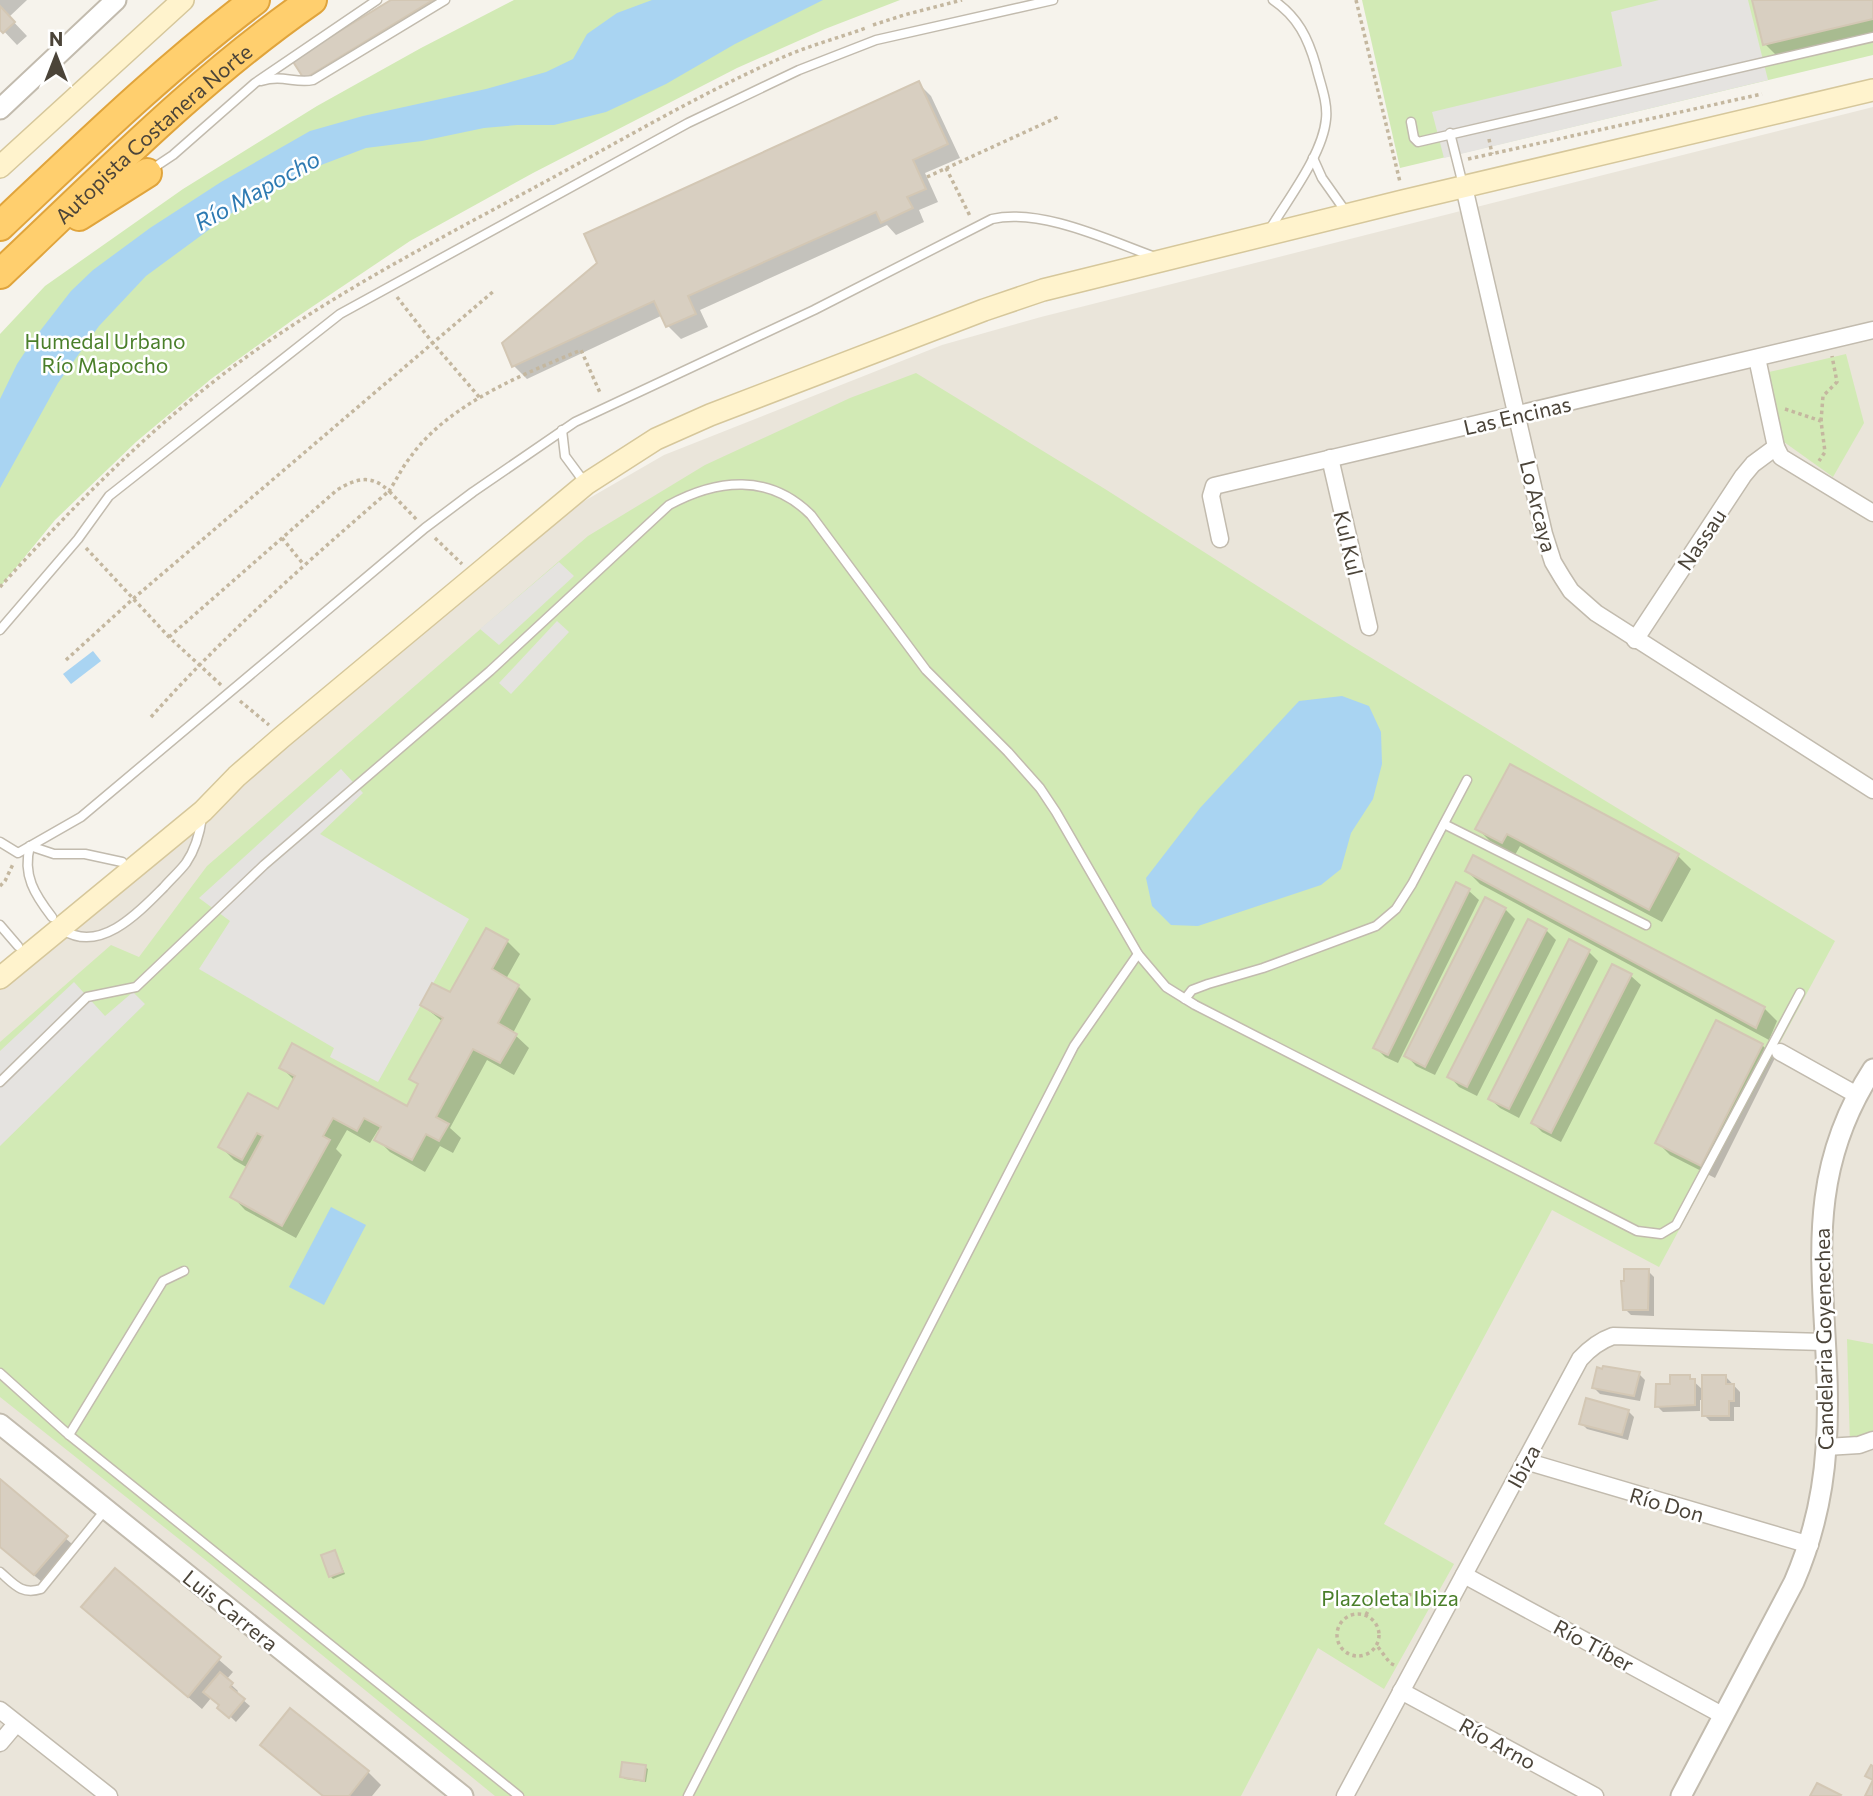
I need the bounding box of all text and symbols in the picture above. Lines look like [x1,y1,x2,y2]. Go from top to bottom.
north arrow [21,21,91,91]
street label: Autopista Costanera Norte [49,39,257,229]
water label: Río Mapocho [189,144,325,236]
park label: Humedal Urbano Río Mapocho [24,328,186,377]
street label: Las Encinas [1461,391,1573,439]
street label: Lo Arcaya [1516,457,1562,555]
street label: Nassau [1671,504,1731,574]
street label: Kul Kul [1329,508,1369,578]
street label: Candelaria Goyenechea [1809,1228,1837,1450]
street label: Ibiza [1501,1440,1545,1492]
street label: Río Don [1627,1481,1707,1527]
street label: Luis Carrera [179,1564,283,1656]
park label: Plazoleta Ibiza [1321,1585,1459,1610]
street label: Río Tíber [1550,1614,1638,1676]
street label: Río Arno [1455,1712,1541,1774]

